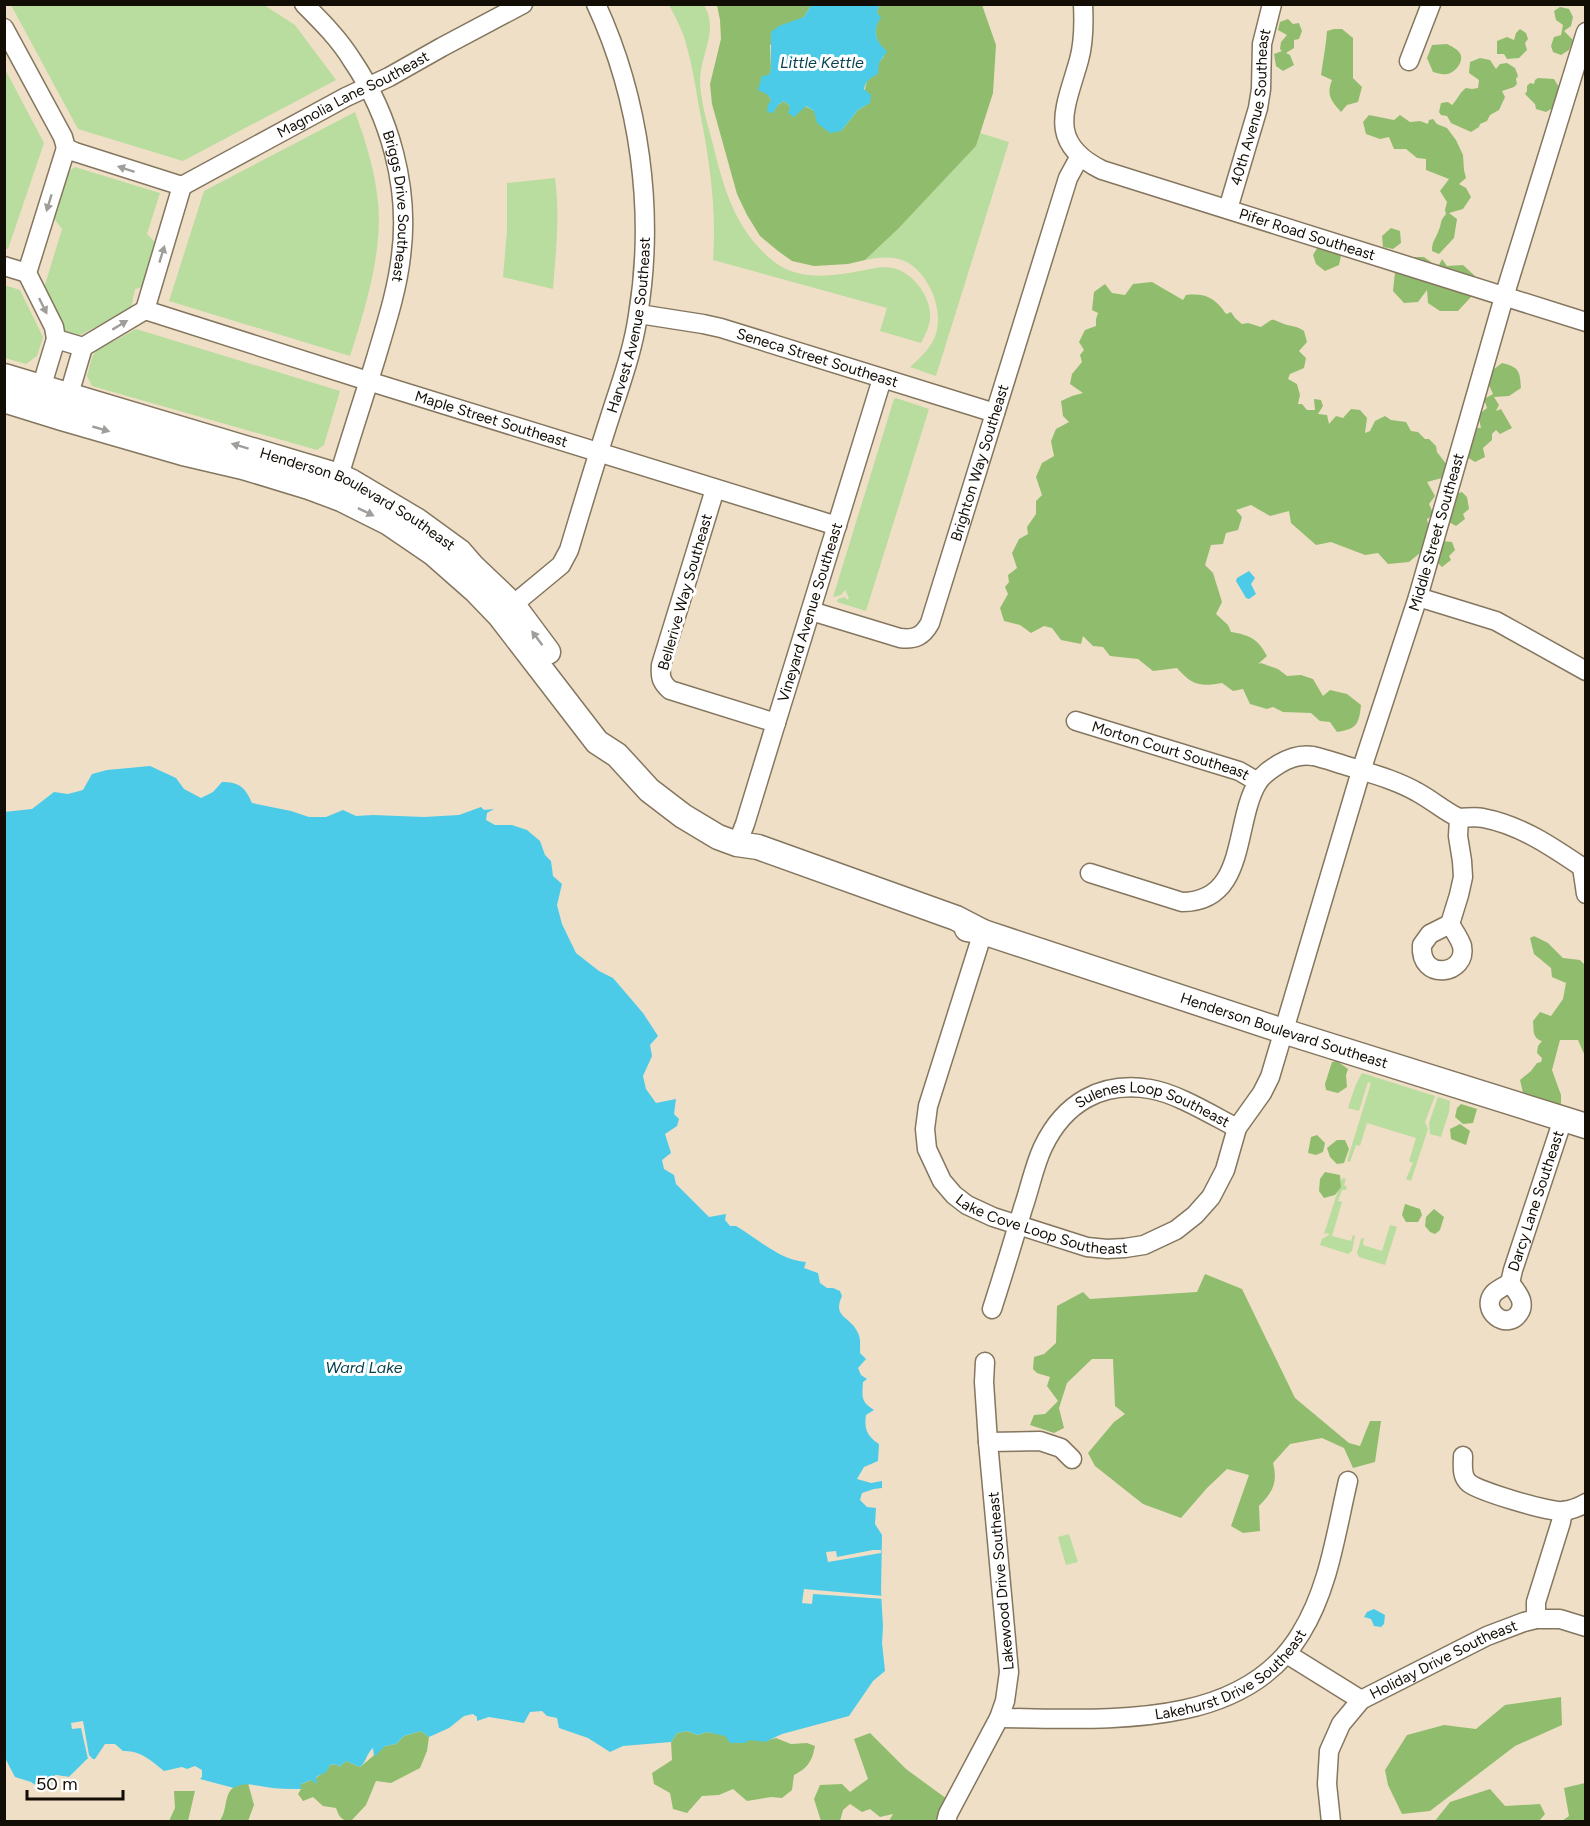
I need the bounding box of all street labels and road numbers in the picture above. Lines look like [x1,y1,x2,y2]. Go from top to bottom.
street label: 40th Avenue Southeast [1226,27,1275,188]
street label: Magnolia Lane Southeast [274,47,432,142]
street label: Briggs Drive Southeast [379,128,412,284]
street label: Pifer Road Southeast [1237,205,1378,264]
street label: Harvest Avenue Southeast [603,236,654,415]
street label: Seneca Street Southeast [734,324,901,391]
street label: Brighton Way Southeast [947,382,1013,543]
street label: Maple Street Southeast [413,387,570,451]
street label: Henderson Boulevard Southeast [258,444,459,555]
street label: Middle Street Southeast [1405,451,1468,614]
street label: Bellerive Way Southeast [654,511,716,672]
street label: Vineyard Avenue Southeast [774,520,846,704]
street label: Morton Court Southeast [1090,717,1253,784]
street label: Henderson Boulevard Southeast [1178,989,1390,1072]
street label: Sulenes Loop Southeast [1072,1078,1233,1132]
street label: Darcy Lane Southeast [1504,1128,1568,1274]
street label: Lake Cove Loop Southeast [952,1191,1128,1258]
street label: Lakewood Drive Southeast [984,1491,1018,1671]
street label: Holiday Drive Southeast [1367,1616,1520,1703]
street label: Lakehurst Drive Southeast [1153,1626,1310,1723]

